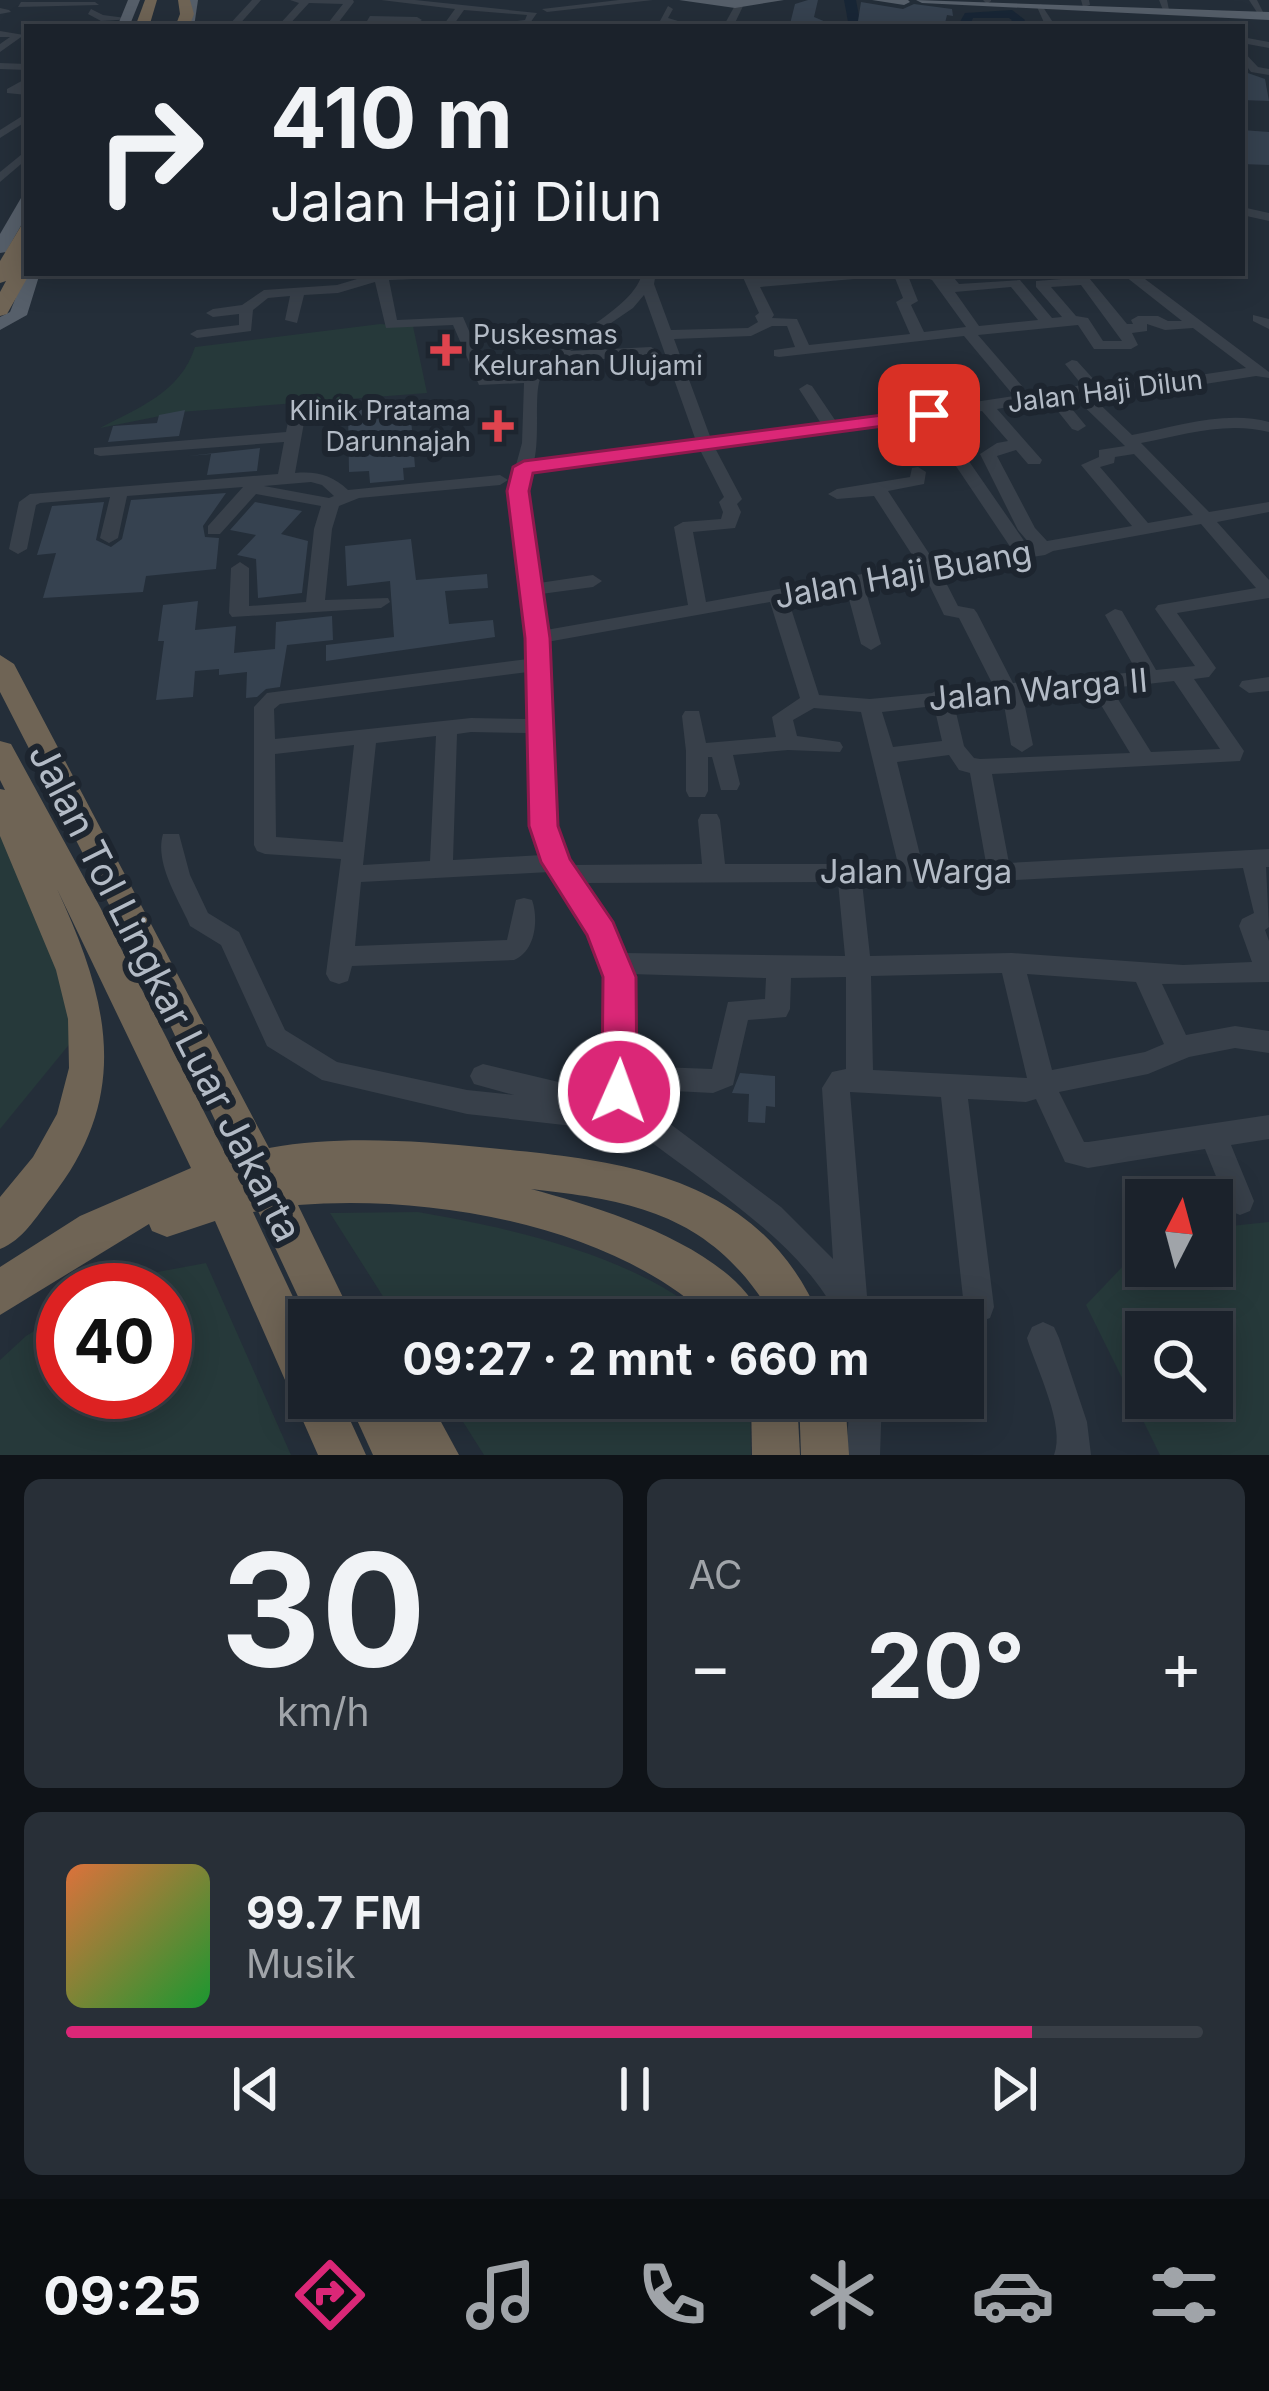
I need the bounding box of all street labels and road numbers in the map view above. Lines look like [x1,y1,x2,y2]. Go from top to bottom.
street label: Jalan Haji Dilun [1006,363,1204,419]
street label: Jalan Haji Buang [771,532,1035,616]
street label: Jalan Warga II [927,660,1149,718]
street label: Jalan Tol Lingkar Luar Jakarta [20,735,312,1249]
street label: Jalan Warga [820,851,1012,891]

